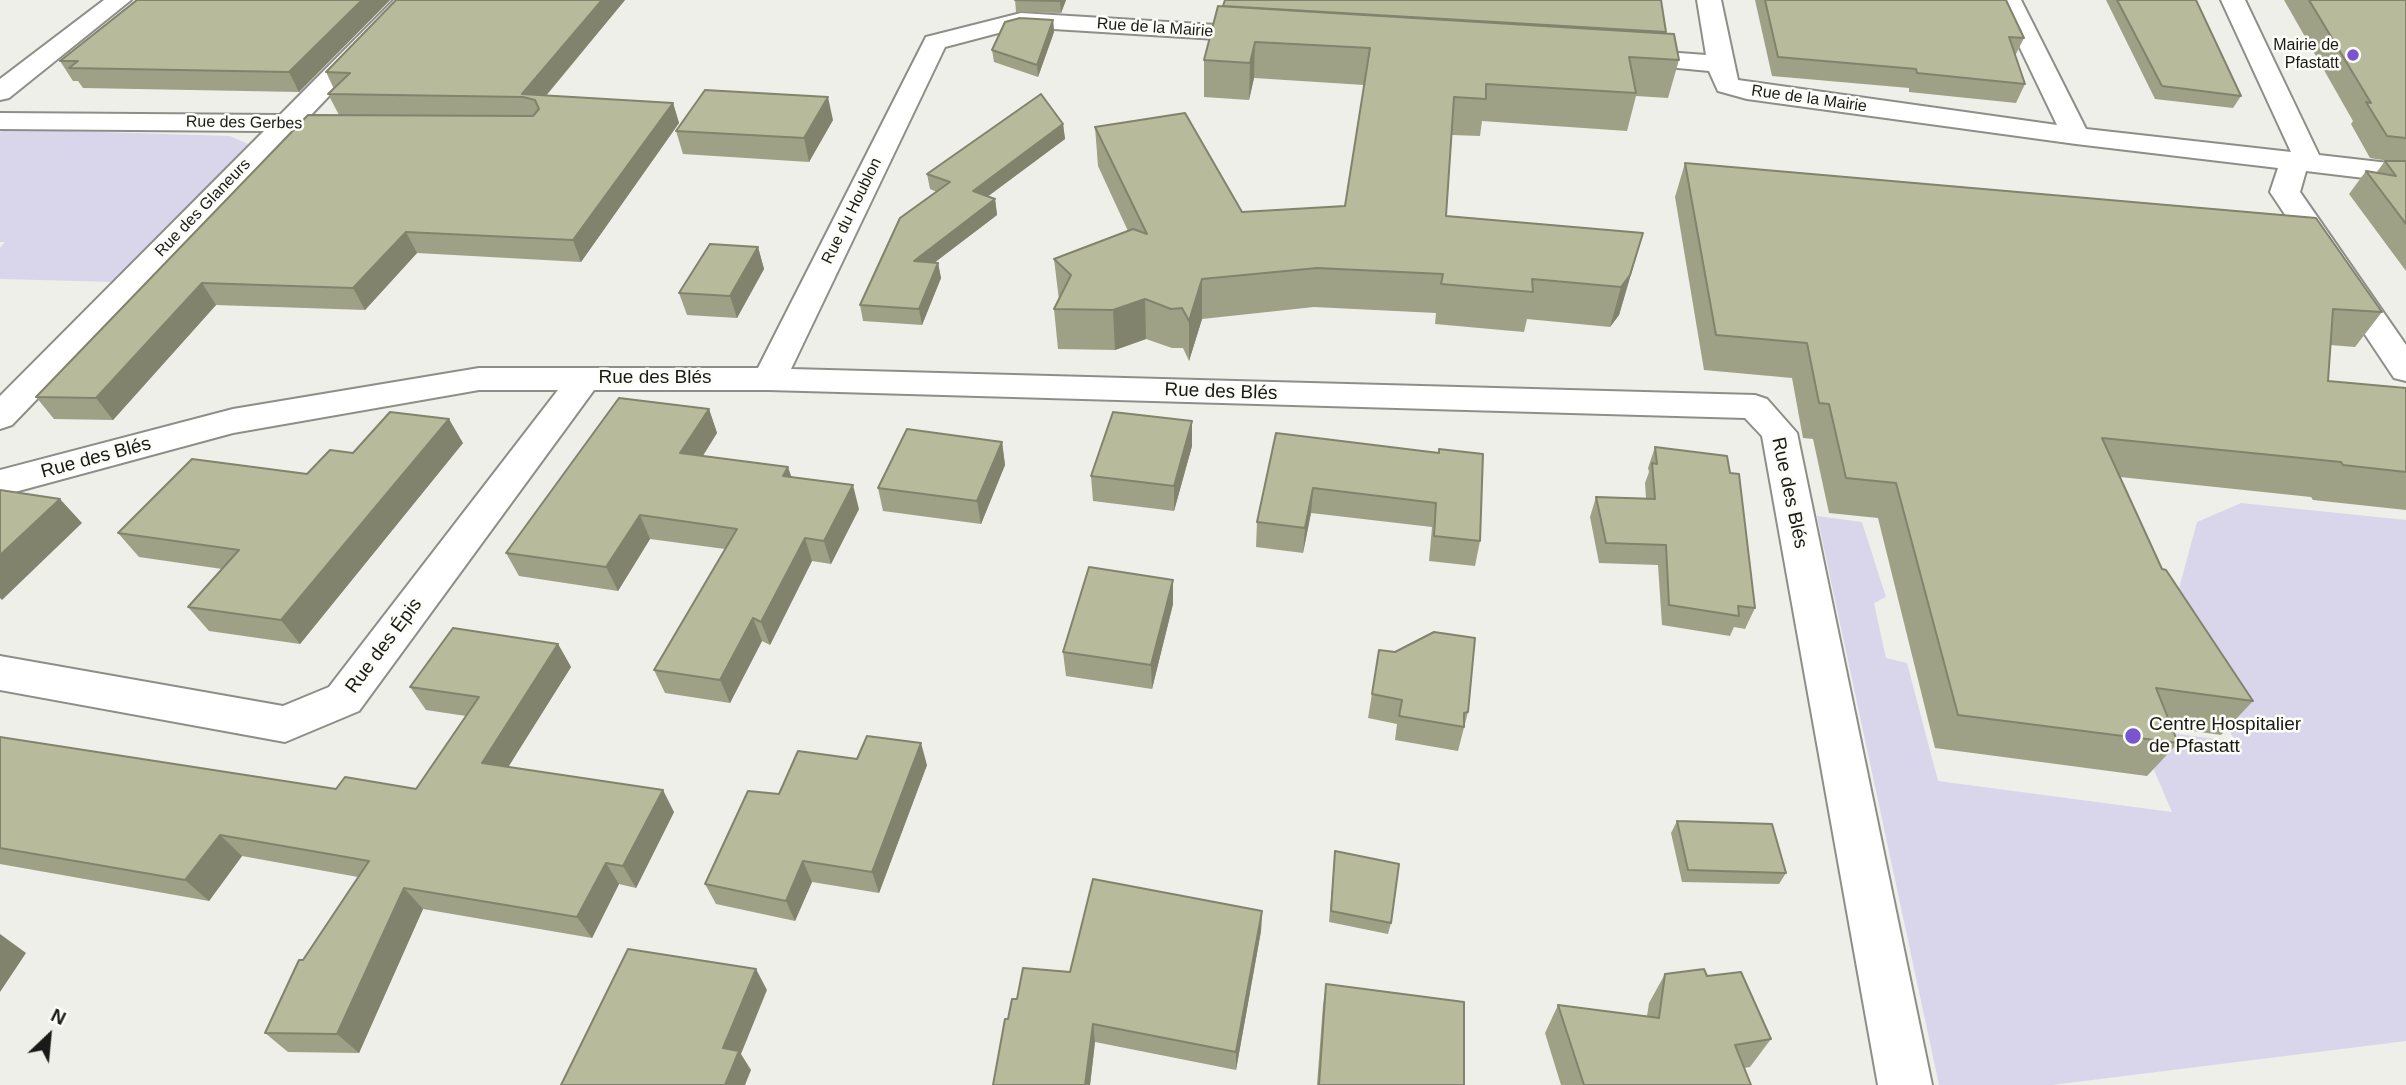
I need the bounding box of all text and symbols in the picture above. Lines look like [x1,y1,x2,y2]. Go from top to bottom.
street label: Rue de la Mairie [1096,14,1214,42]
place label: Mairie de Pfastatt [2273,36,2339,74]
marker: Mairie de Pfastatt [2345,47,2361,63]
street label: Rue de la Mairie [1750,81,1868,117]
street label: Rue des Gerbes [186,112,302,134]
street label: Rue des Glaneurs [151,155,255,261]
street label: Rue du Houblon [818,155,886,267]
street label: Rue des Blés [598,367,712,389]
street label: Rue des Blés [1164,379,1278,405]
street label: Rue des Blés [38,432,154,484]
street label: Rue des Blés [1766,435,1812,551]
street label: Rue des Épis [341,594,427,698]
place label: Centre Hospitalier de Pfastatt [2149,714,2301,758]
marker: Centre Hospitalier de Pfastatt [2123,726,2143,746]
north arrow [14,1001,84,1071]
text: N [48,1004,69,1029]

